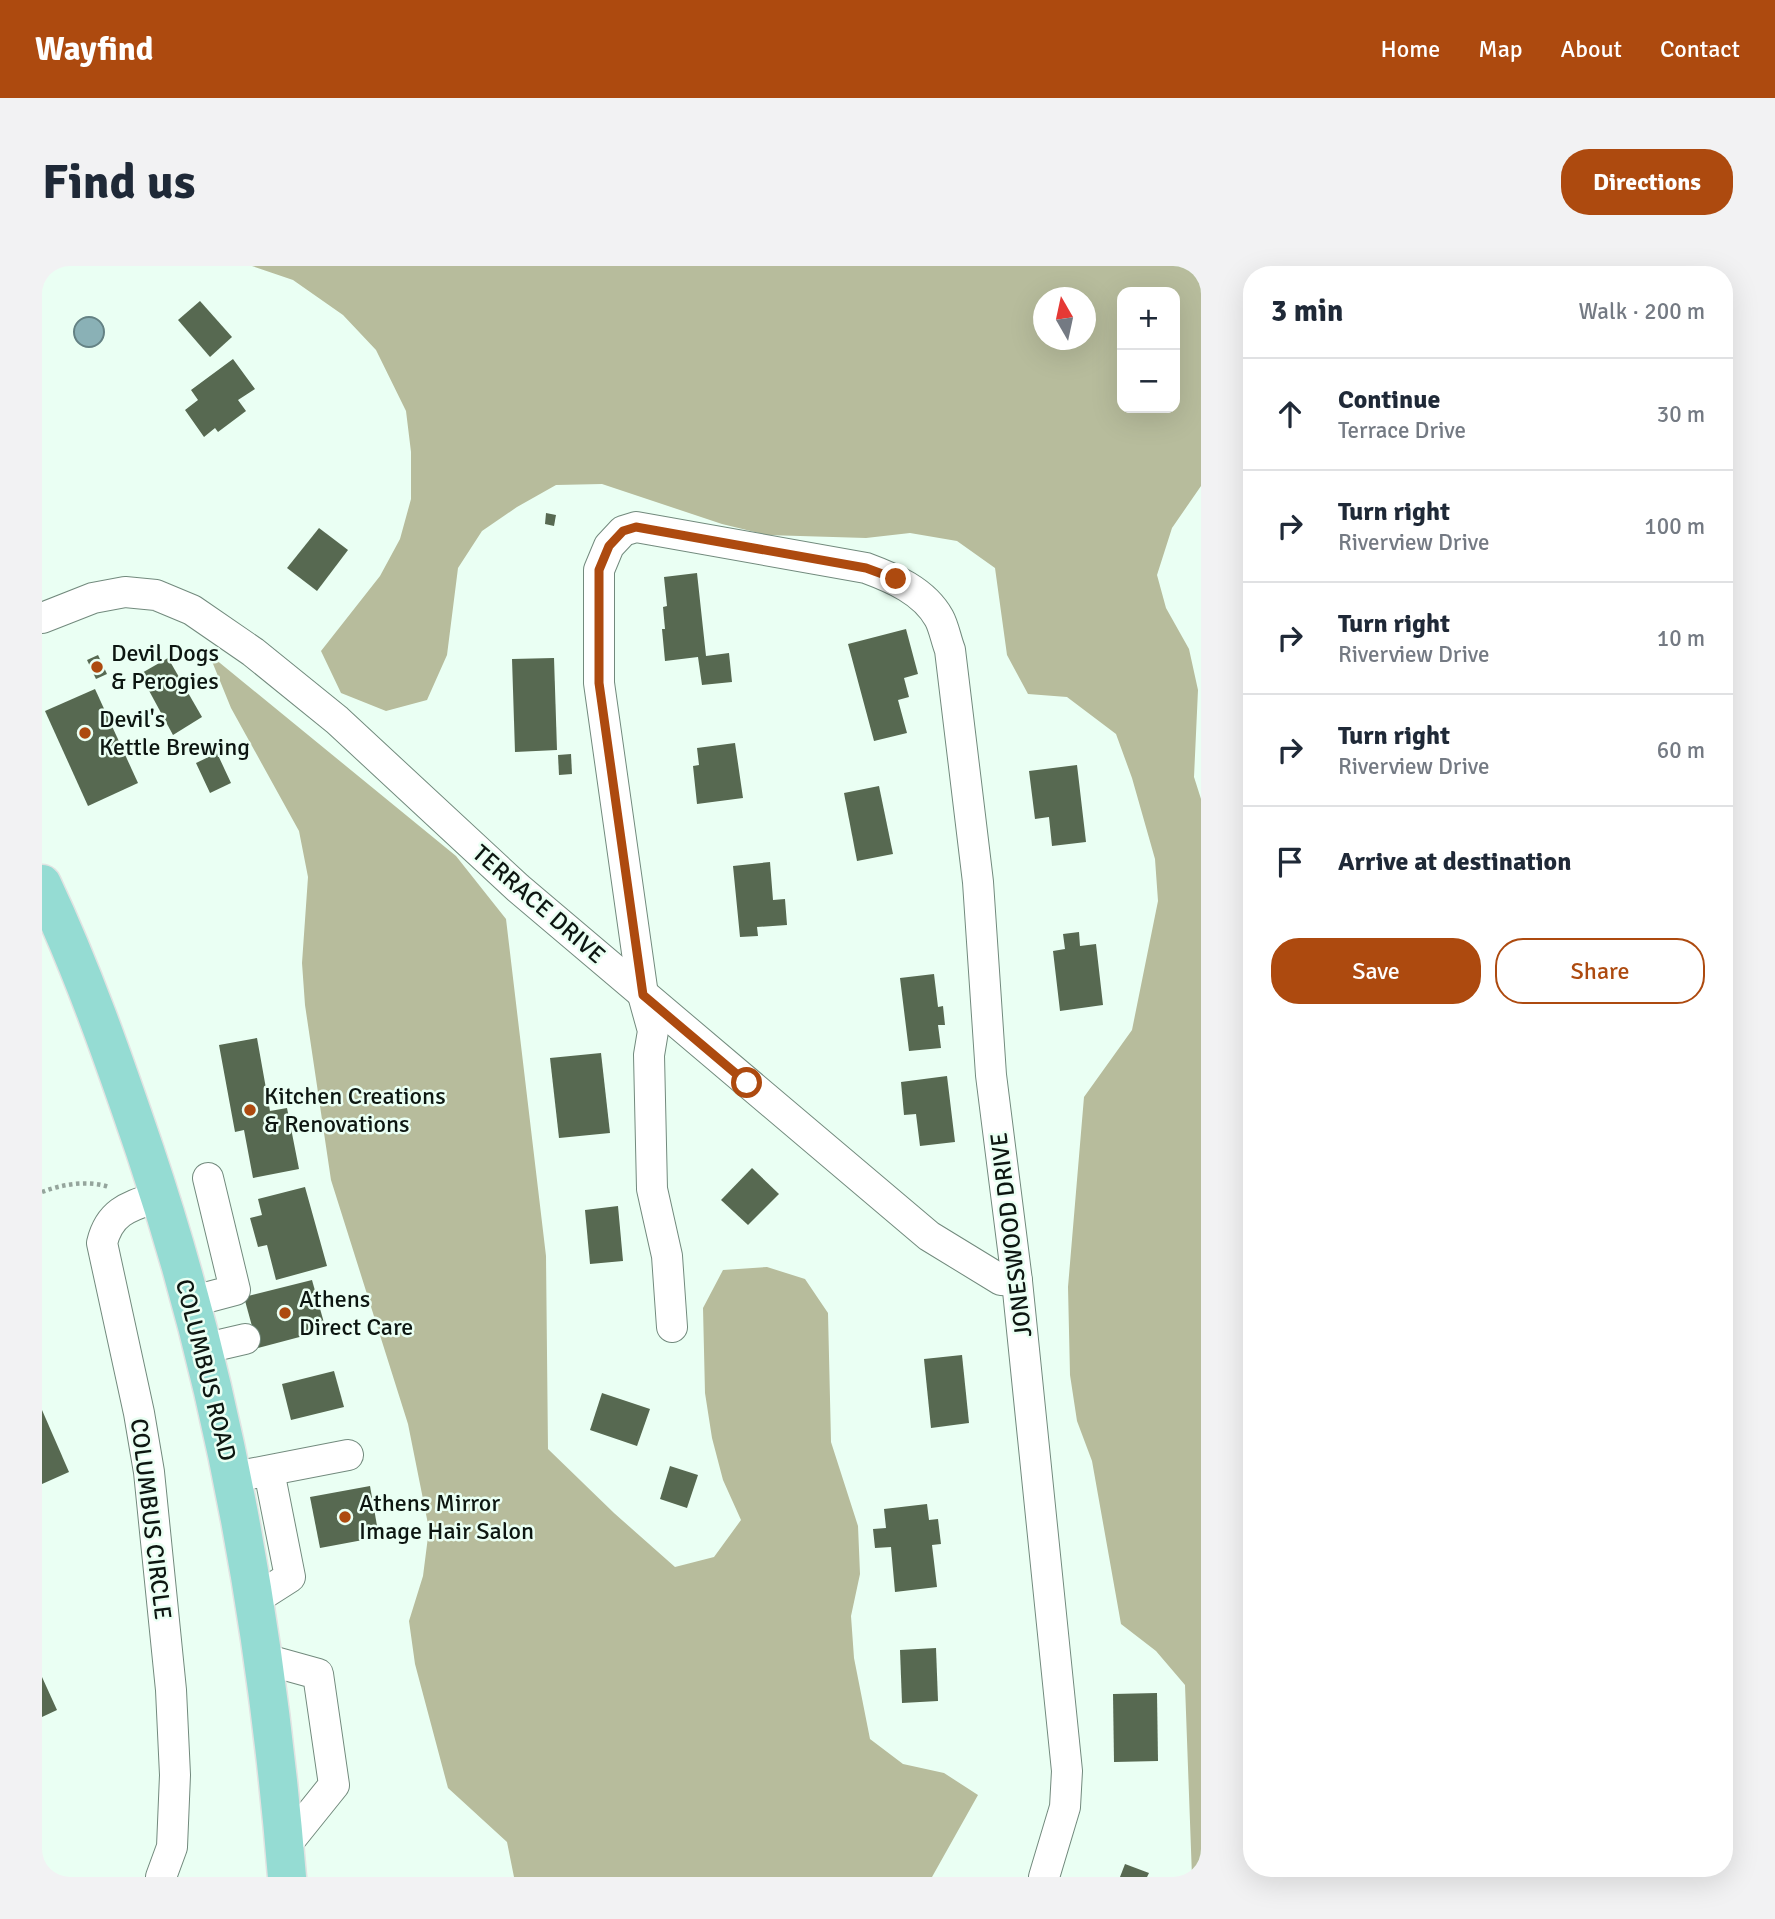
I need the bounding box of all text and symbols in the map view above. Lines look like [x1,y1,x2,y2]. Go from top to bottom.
text: Wayfind [35,29,154,70]
text: Home [1380,34,1440,64]
text: Map [1478,34,1523,64]
text: About [1561,34,1622,64]
text: Contact [1660,34,1740,64]
button: Directions [1561,149,1733,215]
text: Find us [42,152,195,212]
north arrow [1033,287,1096,350]
map controls [1117,287,1180,413]
button: + [1117,287,1180,350]
text: 3 min [1271,293,1343,330]
text: Walk · 200 m [1579,297,1705,326]
button: − [1117,350,1180,413]
text: Continue [1338,384,1440,416]
icon: ahead [1271,395,1309,433]
text: 30 m [1657,400,1705,429]
text: Terrace Drive [1338,416,1466,445]
text: Turn right [1338,496,1450,528]
icon: right [1271,507,1309,545]
text: 100 m [1644,512,1705,541]
text: Riverview Drive [1338,528,1489,557]
route end [880,563,911,594]
text: Turn right [1338,608,1450,640]
icon: right [1271,619,1309,657]
text: 10 m [1657,624,1705,653]
place label: Devil Dogs & Perogies [111,638,219,696]
text: Riverview Drive [1338,640,1489,669]
marker: Devil Dogs & Perogies [89,659,105,675]
place label: Devil's Kettle Brewing [99,704,250,762]
text: Turn right [1338,720,1450,752]
marker: Devil's Kettle Brewing [77,725,93,741]
icon: right [1271,731,1309,769]
text: 60 m [1657,736,1705,765]
text: Riverview Drive [1338,752,1489,781]
street label: TERRACE DRIVE [466,838,612,970]
icon: arrive [1271,843,1309,881]
text: Arrive at destination [1338,846,1571,878]
button: Save [1271,938,1481,1004]
button: Share [1495,938,1705,1004]
route start [731,1067,762,1098]
place label: Kitchen Creations & Renovations [264,1081,446,1139]
marker: Kitchen Creations & Renovations [242,1102,258,1118]
street label: JONESWOOD DRIVE [984,1131,1038,1339]
street label: COLUMBUS ROAD [169,1276,243,1464]
place label: Athens Direct Care [299,1284,413,1342]
marker: Athens Direct Care [277,1305,293,1321]
street label: COLUMBUS CIRCLE [124,1417,178,1621]
place label: Athens Mirror Image Hair Salon [359,1488,534,1546]
marker: Athens Mirror Image Hair Salon [337,1509,353,1525]

